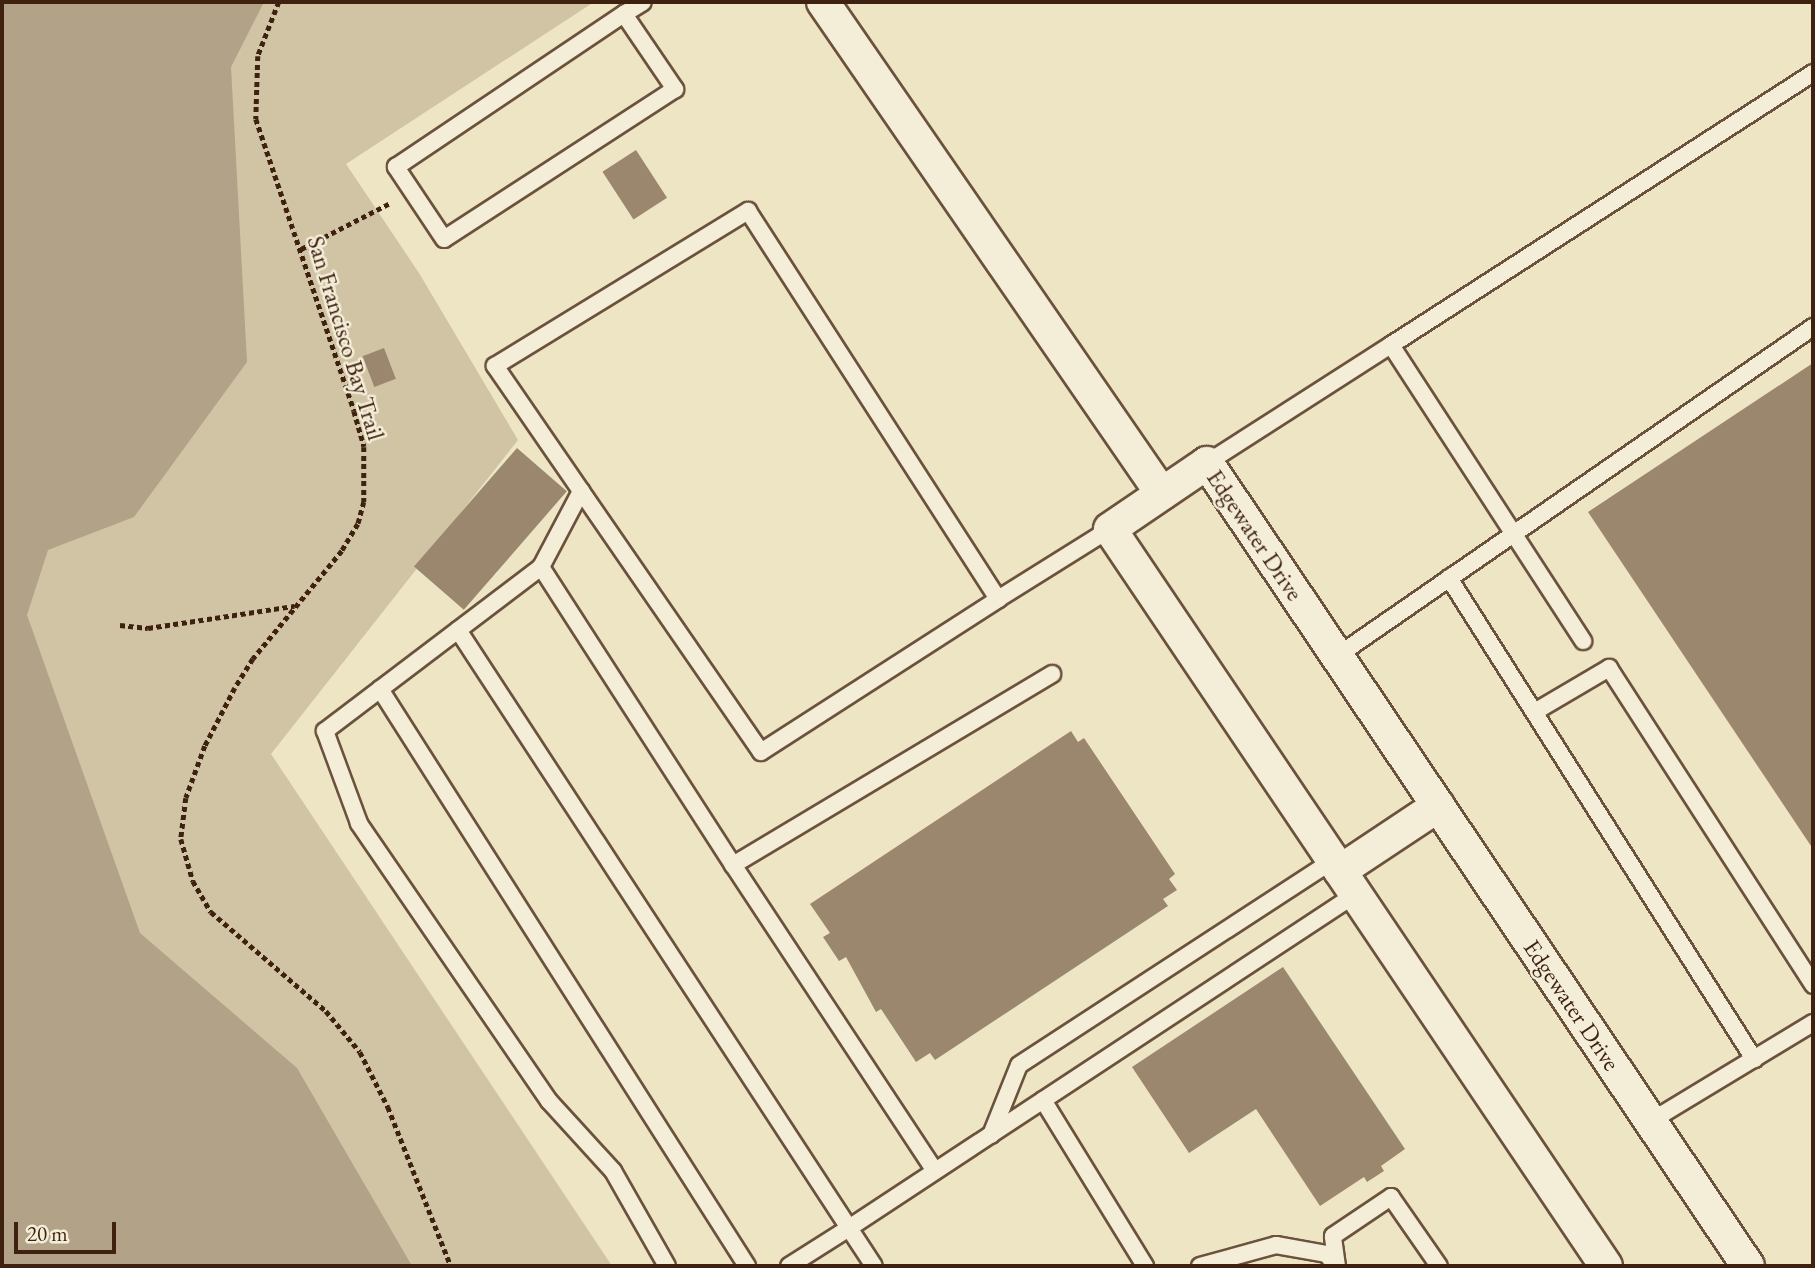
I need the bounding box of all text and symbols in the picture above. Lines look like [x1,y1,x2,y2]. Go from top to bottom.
street label: San Francisco Bay Trail [301,233,391,443]
street label: Edgewater Drive [1201,464,1309,606]
street label: Edgewater Drive [1518,934,1626,1076]
scale bar [18,1208,119,1252]
text: 20 m [27,1220,68,1247]

